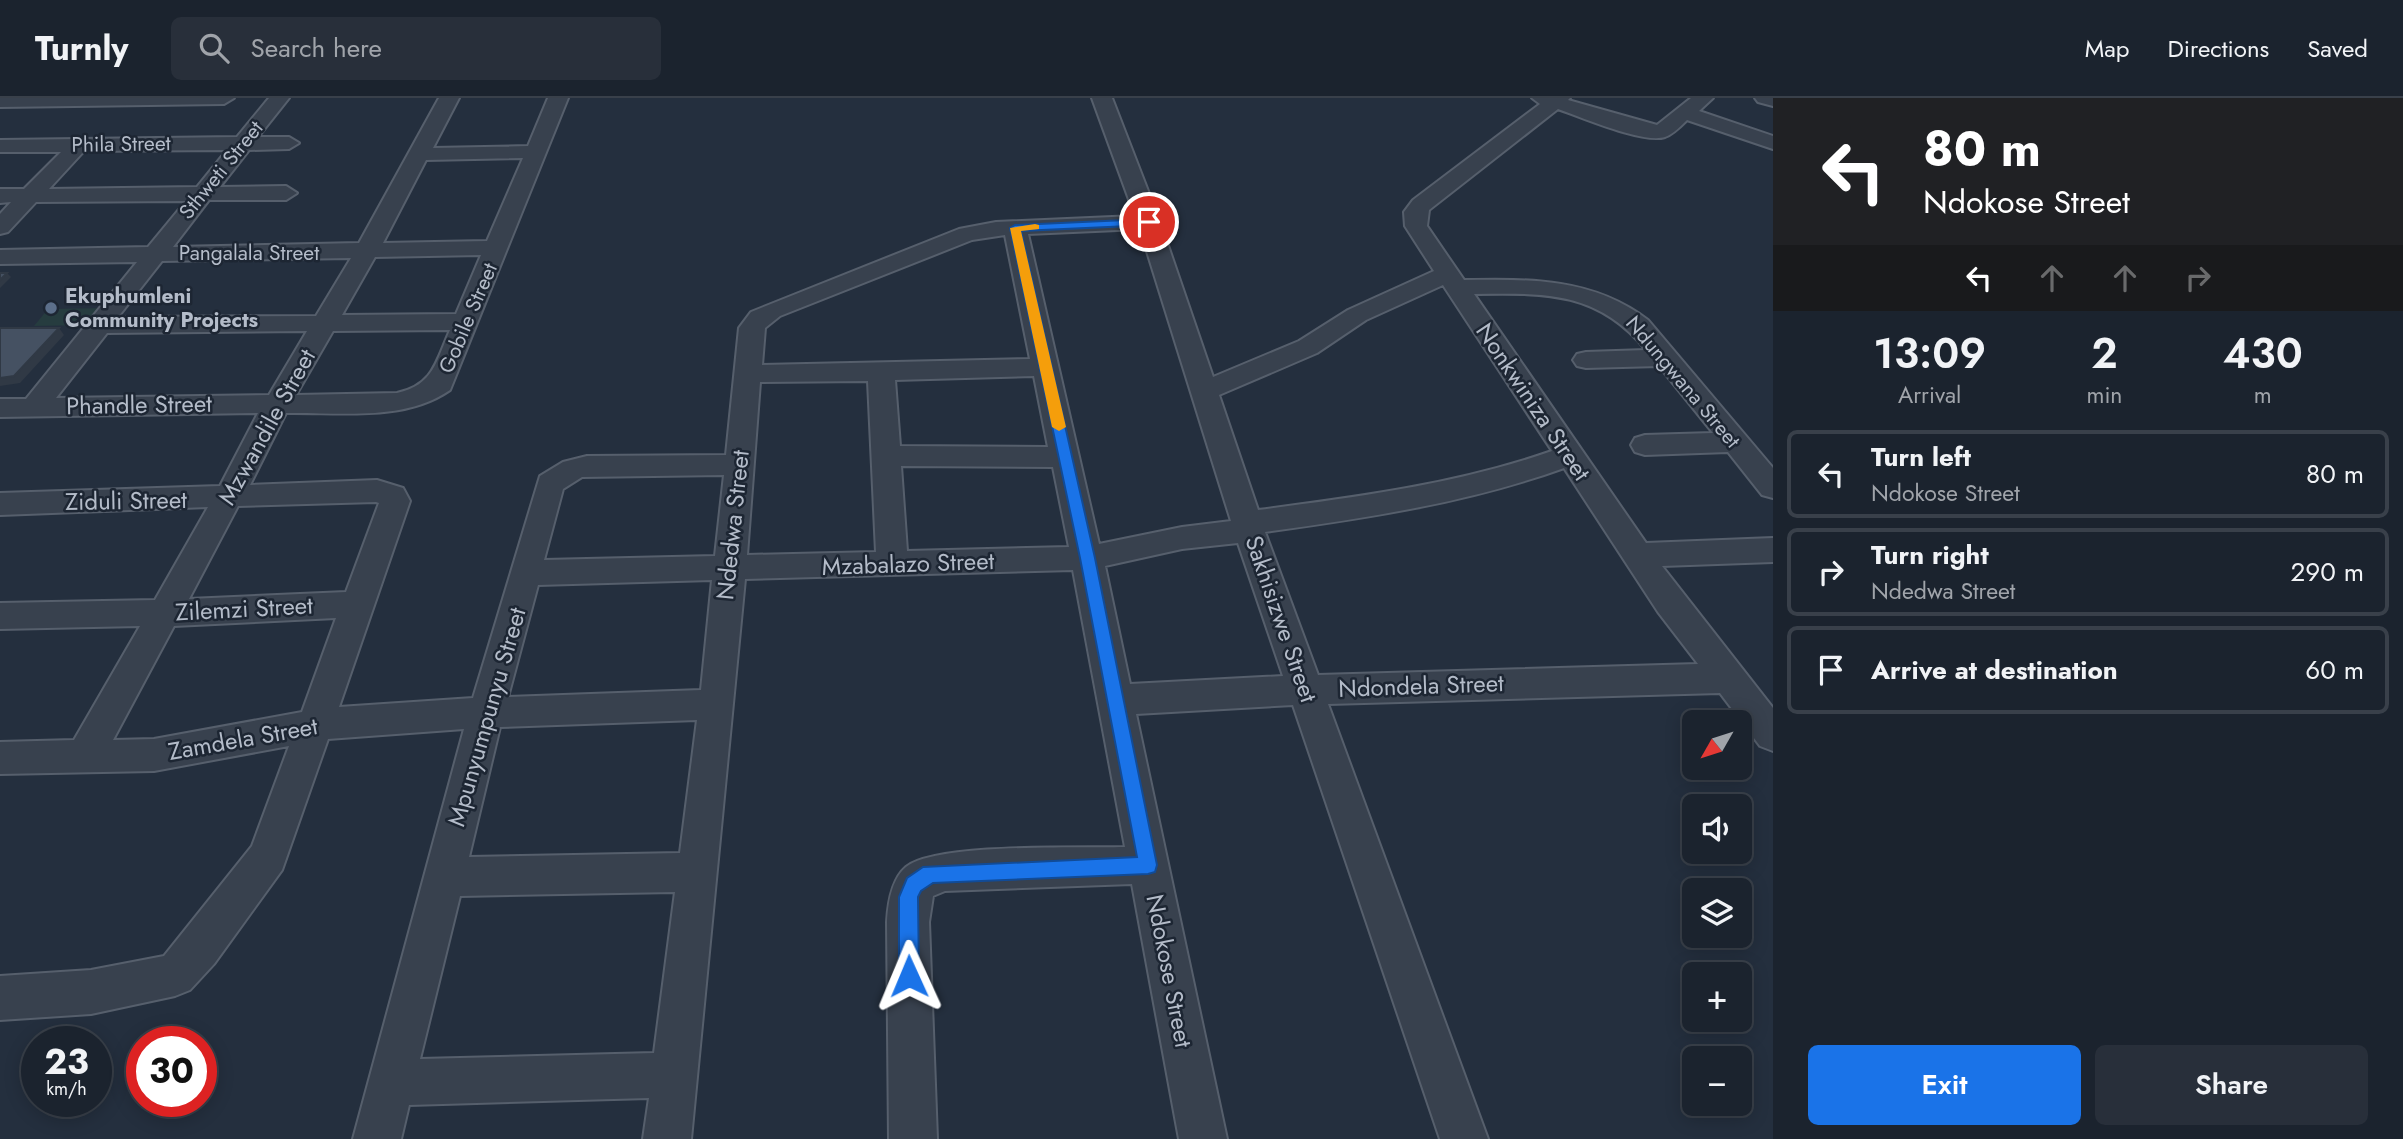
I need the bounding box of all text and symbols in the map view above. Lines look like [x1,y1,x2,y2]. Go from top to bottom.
search box [171,17,661,80]
text: Turnly [35,25,129,72]
icon: search [195,29,233,67]
text: Search here [251,29,382,67]
text: Map [2085,31,2130,66]
text: Directions [2168,31,2269,66]
text: Saved [2307,31,2368,66]
street label: Sthweti Street [172,114,270,226]
text: 80 m [1923,114,2041,184]
icon: left [1808,126,1899,217]
street label: Phila Street [71,128,171,160]
text: Ndokose Street [1923,179,2130,225]
pin [1119,192,1179,252]
icon: arrive [1130,203,1168,241]
street label: Pangalala Street [179,238,319,268]
street label: Gobile Street [431,258,505,378]
icon: left [1960,259,1998,297]
icon: ahead [2033,259,2071,297]
icon: ahead [2106,259,2144,297]
icon: right [2179,259,2217,297]
place label: Ekuphumleni Community Projects [65,281,259,335]
marker: Ekuphumleni Community Projects [43,300,59,316]
street label: Ndungwana Street [1619,309,1747,455]
street label: Nonkwiniza Street [1468,316,1599,488]
text: 13:09 [1873,323,1986,384]
text: 2 [2091,323,2118,384]
text: 430 [2223,323,2303,384]
street label: Mzwandile Street [209,342,324,511]
text: Arrival [1898,378,1961,412]
text: min [2086,378,2122,412]
text: m [2254,378,2272,412]
street label: Phandle Street [66,386,212,423]
text: Turn left [1871,438,1971,476]
street label: Ndedwa Street [707,448,758,602]
icon: left [1812,455,1850,493]
text: 80 m [2306,455,2364,493]
text: Ndokose Street [1871,476,2020,510]
street label: Ziduli Street [65,482,187,519]
street label: Sakhisizwe Street [1237,531,1326,707]
text: Turn right [1871,536,1989,574]
street label: Mzabalazo Street [821,543,995,584]
icon: right [1812,553,1850,591]
text: 290 m [2291,553,2364,591]
text: Ndedwa Street [1871,574,2015,608]
street label: Zilemzi Street [174,587,314,630]
street label: Mpunyumpunyu Street [438,603,535,831]
icon: arrive [1812,651,1850,689]
text: Arrive at destination [1871,651,2118,689]
text: 60 m [2305,651,2364,689]
street label: Ndondela Street [1338,665,1505,706]
street label: Zamdela Street [166,708,320,769]
north arrow [1682,710,1752,780]
map controls [1682,710,1752,1116]
button: sound [1682,794,1752,864]
button: layers [1682,878,1752,948]
street label: Ndokose Street [1138,891,1202,1051]
position arrow [872,939,946,1013]
button: + [1682,962,1752,1032]
speed limit sign: 30 [126,1026,217,1117]
text: 23 [44,1037,89,1087]
button: Exit [1808,1045,2081,1125]
button: Share [2095,1045,2368,1125]
button: − [1682,1046,1752,1116]
text: km/h [46,1076,87,1102]

